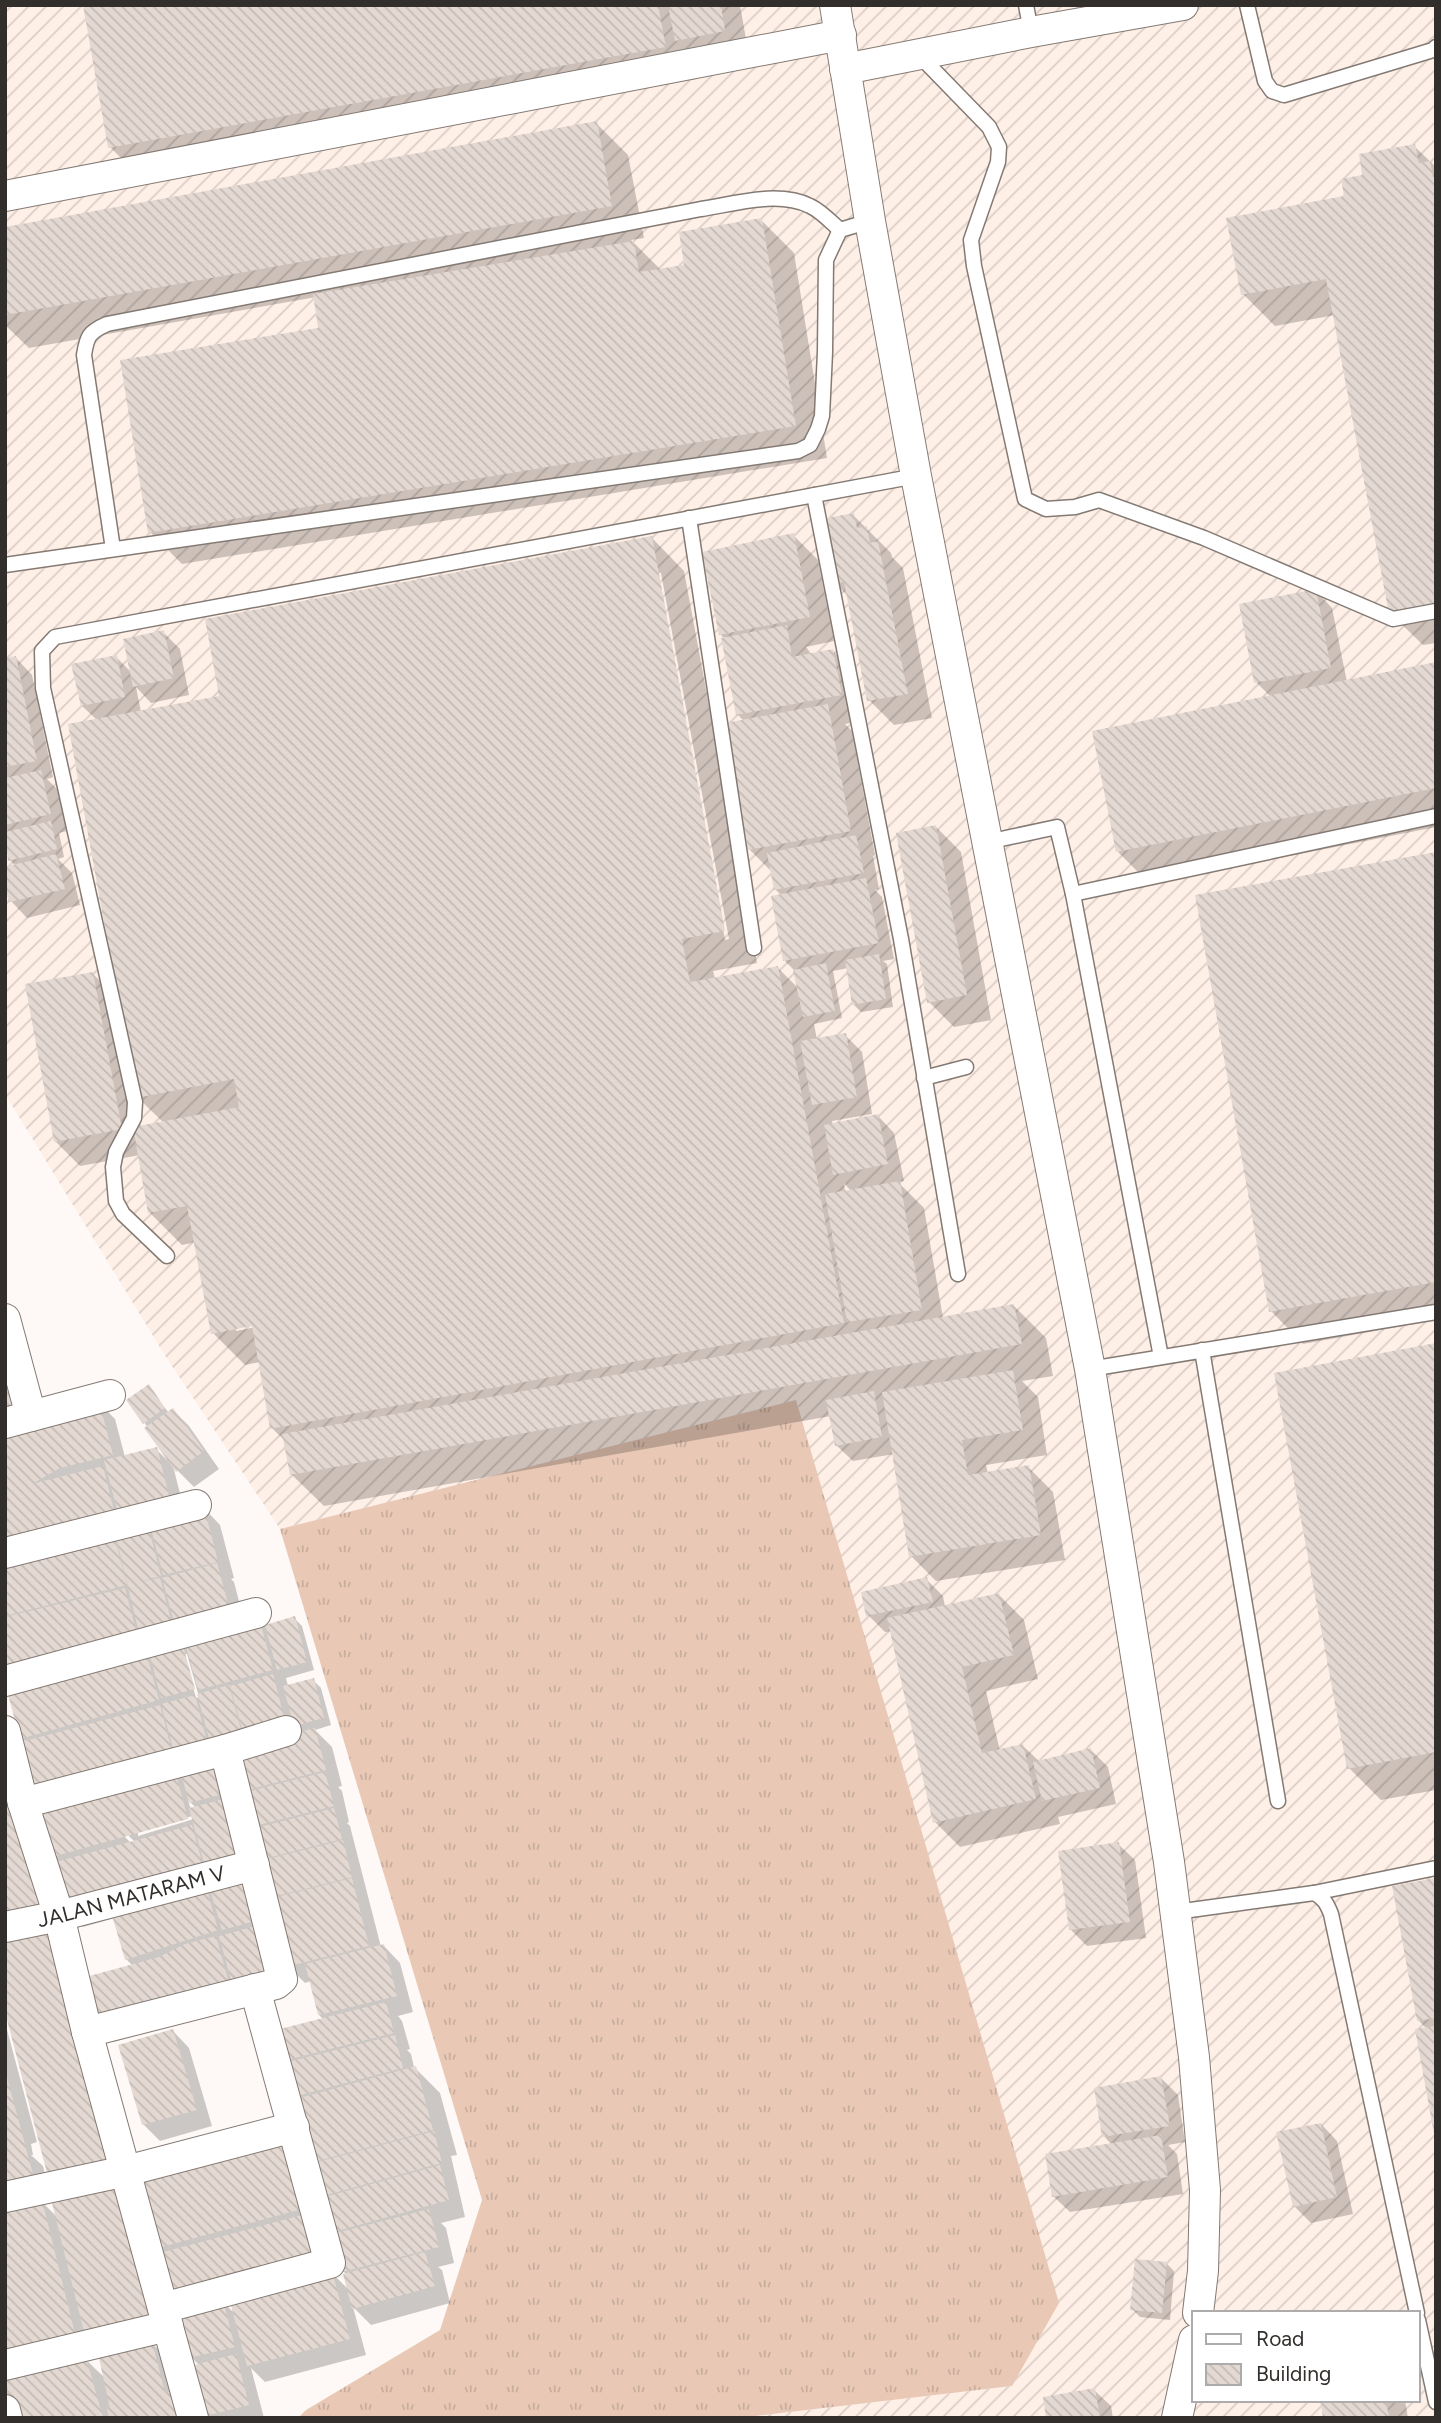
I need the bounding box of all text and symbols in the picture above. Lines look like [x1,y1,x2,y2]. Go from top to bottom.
street label: JALAN MATARAM V [35,1860,228,1932]
legend [1192,2311,1420,2402]
text: Road [1256,2326,1304,2351]
text: Building [1256,2361,1331,2386]

